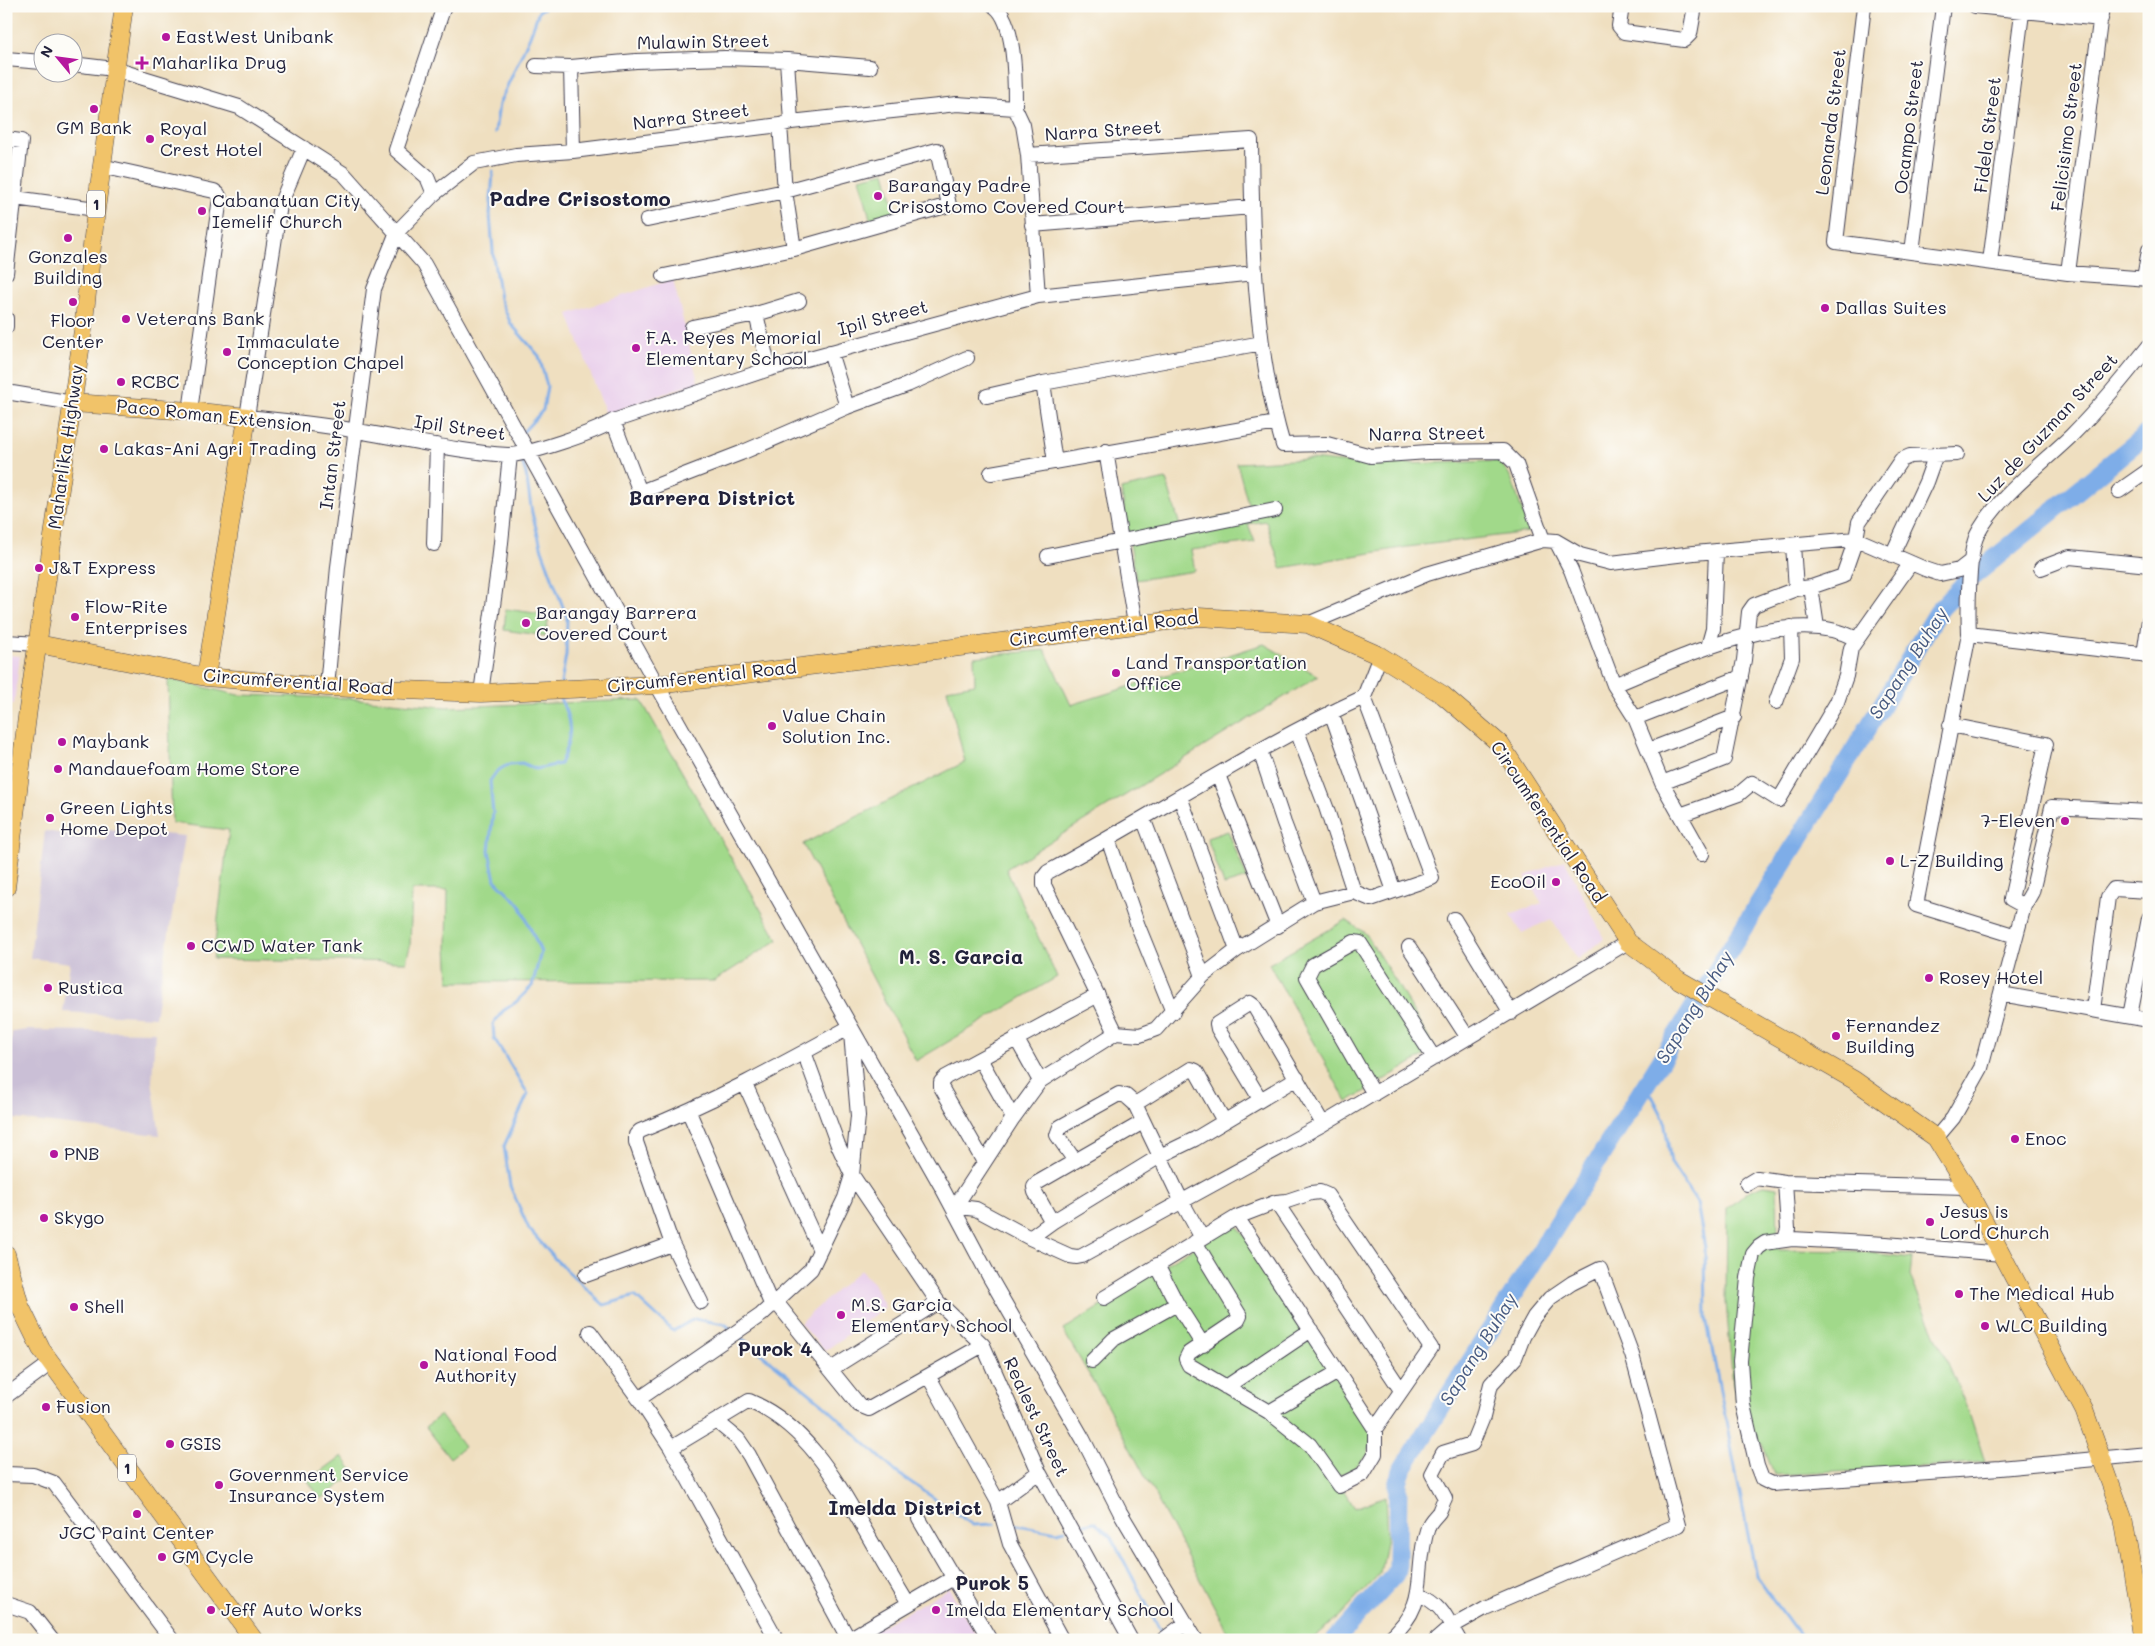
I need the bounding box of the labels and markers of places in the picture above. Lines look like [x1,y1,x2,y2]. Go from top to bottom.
place label: EastWest Unibank [176,24,333,48]
marker: EastWest Unibank [160,31,172,43]
place label: Maharlika Drug [152,50,286,74]
marker: Maharlika Drug [136,57,148,69]
marker: GM Bank [88,103,100,115]
place label: GM Bank [56,115,132,139]
place label: Royal Crest Hotel [160,116,263,161]
marker: Royal Crest Hotel [144,133,156,145]
place label: Barangay Padre Crisostomo Covered Court [888,173,1125,218]
place label: Cabanatuan City Iemelif Church [212,188,360,233]
marker: Barangay Padre Crisostomo Covered Court [872,190,884,202]
marker: Cabanatuan City Iemelif Church [196,205,208,217]
marker: Gonzales Building [62,232,74,244]
place label: Gonzales Building [28,244,108,289]
place label: Dallas Suites [1835,295,1947,319]
marker: Floor Center [67,296,79,308]
marker: Dallas Suites [1819,302,1831,314]
place label: Veterans Bank [136,306,264,330]
place label: Floor Center [42,308,104,353]
marker: Veterans Bank [120,313,132,325]
place label: F.A. Reyes Memorial Elementary School [646,325,822,370]
place label: Immaculate Conception Chapel [237,329,404,374]
marker: F.A. Reyes Memorial Elementary School [630,342,642,354]
marker: Immaculate Conception Chapel [221,346,233,358]
place label: RCBC [131,369,180,393]
marker: RCBC [115,376,127,388]
place label: Lakas-Ani Agri Trading [114,436,316,460]
marker: Lakas-Ani Agri Trading [98,443,110,455]
place label: J&T Express [49,555,156,579]
marker: J&T Express [33,562,45,574]
place label: Flow-Rite Enterprises [85,594,188,639]
place label: Barangay Barrera Covered Court [536,600,697,645]
marker: Flow-Rite Enterprises [69,611,81,623]
marker: Barangay Barrera Covered Court [520,617,532,629]
place label: Land Transportation Office [1126,650,1307,695]
marker: Land Transportation Office [1110,667,1122,679]
place label: Value Chain Solution Inc. [782,703,891,748]
marker: Value Chain Solution Inc. [766,720,778,732]
place label: Maybank [72,729,149,753]
marker: Maybank [56,736,68,748]
place label: Mandauefoam Home Store [68,756,300,780]
marker: Mandauefoam Home Store [52,763,64,775]
place label: Green Lights Home Depot [60,795,173,840]
place label: 7-Eleven [1981,808,2055,832]
marker: Green Lights Home Depot [44,812,56,824]
marker: 7-Eleven [2059,815,2071,827]
place label: L-Z Building [1900,848,2003,872]
marker: L-Z Building [1884,855,1896,867]
place label: EcoOil [1490,869,1546,893]
marker: EcoOil [1550,876,1562,888]
place label: CCWD Water Tank [201,933,362,957]
marker: CCWD Water Tank [185,940,197,952]
place label: Rosey Hotel [1939,965,2043,989]
marker: Rosey Hotel [1923,972,1935,984]
place label: Rustica [58,975,123,999]
marker: Rustica [42,982,54,994]
place label: Fernandez Building [1846,1013,1940,1058]
marker: Fernandez Building [1830,1030,1842,1042]
place label: Enoc [2025,1126,2067,1150]
marker: Enoc [2009,1133,2021,1145]
place label: PNB [64,1141,99,1165]
marker: PNB [48,1148,60,1160]
place label: Jesus is Lord Church [1940,1199,2049,1244]
place label: Skygo [54,1205,105,1229]
marker: Skygo [38,1212,50,1224]
marker: Jesus is Lord Church [1924,1216,1936,1228]
place label: The Medical Hub [1969,1281,2115,1305]
marker: The Medical Hub [1953,1288,1965,1300]
place label: M.S. Garcia Elementary School [851,1292,1013,1337]
place label: Shell [84,1294,124,1318]
marker: Shell [68,1301,80,1313]
marker: M.S. Garcia Elementary School [835,1309,847,1321]
place label: WLC Building [1995,1313,2107,1337]
marker: WLC Building [1979,1320,1991,1332]
place label: National Food Authority [434,1342,557,1387]
marker: National Food Authority [418,1359,430,1371]
place label: Fusion [56,1394,111,1418]
marker: Fusion [40,1401,52,1413]
place label: GSIS [180,1431,222,1455]
marker: GSIS [164,1438,176,1450]
place label: Government Service Insurance System [229,1462,409,1507]
marker: Government Service Insurance System [213,1479,225,1491]
marker: JGC Paint Center [131,1508,143,1520]
place label: JGC Paint Center [59,1520,215,1544]
place label: GM Cycle [172,1544,254,1568]
marker: GM Cycle [156,1551,168,1563]
place label: Jeff Auto Works [221,1597,362,1621]
place label: Imelda Elementary School [946,1597,1174,1621]
marker: Jeff Auto Works [205,1604,217,1616]
marker: Imelda Elementary School [930,1604,942,1616]

